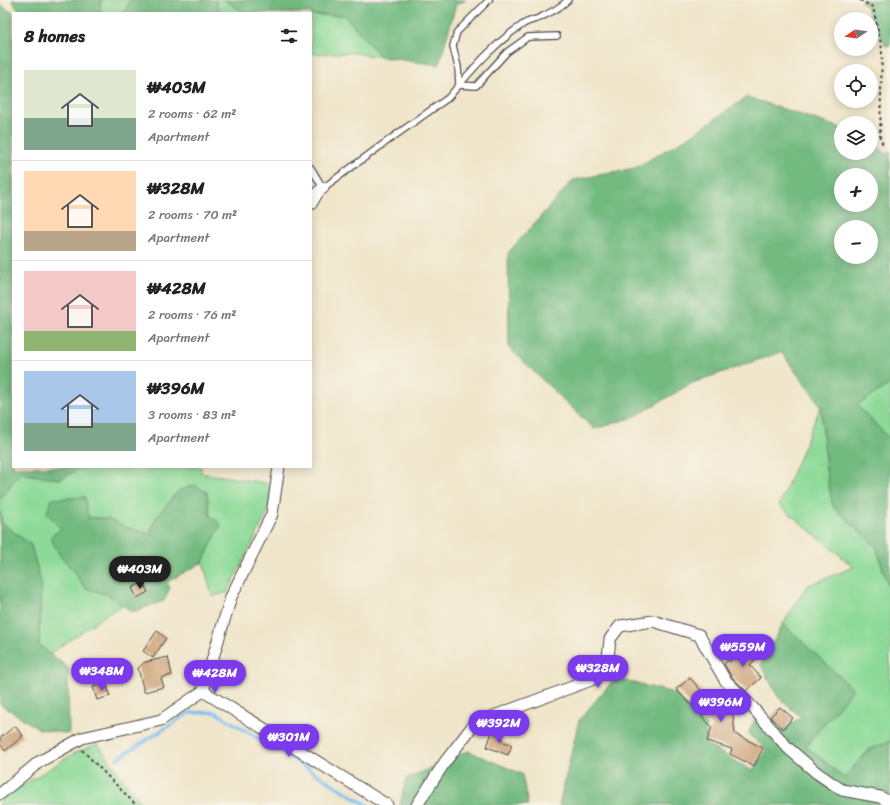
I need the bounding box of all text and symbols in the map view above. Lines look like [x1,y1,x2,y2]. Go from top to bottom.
north arrow [834,12,878,56]
map controls [834,12,878,264]
text: 8 homes [24,21,85,51]
icon: filters [278,25,300,47]
button: locate [834,64,878,108]
text: ₩403M [148,72,206,102]
icon: home [56,86,104,134]
text: 2 rooms · 62 m² [148,102,236,125]
button: layers [834,116,878,160]
text: Apartment [148,125,209,148]
button: + [834,168,878,212]
text: ₩328M [148,173,204,203]
icon: home [56,187,104,235]
text: 2 rooms · 70 m² [148,203,237,226]
button: − [834,220,878,264]
text: Apartment [148,226,209,249]
text: ₩428M [148,273,206,303]
icon: home [56,287,104,335]
text: 2 rooms · 76 m² [148,303,236,326]
text: Apartment [148,326,209,349]
text: ₩396M [148,373,204,403]
icon: home [56,387,104,435]
text: 3 rooms · 83 m² [148,403,236,426]
text: Apartment [148,426,209,449]
pin: ₩403M [112,556,168,590]
text: ₩403M [118,557,162,580]
pin: ₩559M [715,634,771,668]
text: ₩559M [721,635,765,658]
pin: ₩328M [570,655,626,689]
text: ₩328M [576,656,620,679]
pin: ₩348M [74,658,130,692]
text: ₩348M [80,659,124,682]
pin: ₩428M [187,660,243,694]
text: ₩428M [193,661,237,684]
pin: ₩396M [693,689,749,723]
text: ₩396M [699,690,743,713]
pin: ₩392M [471,710,527,744]
text: ₩392M [477,711,521,734]
pin: ₩301M [261,724,317,758]
text: ₩301M [268,725,310,748]

